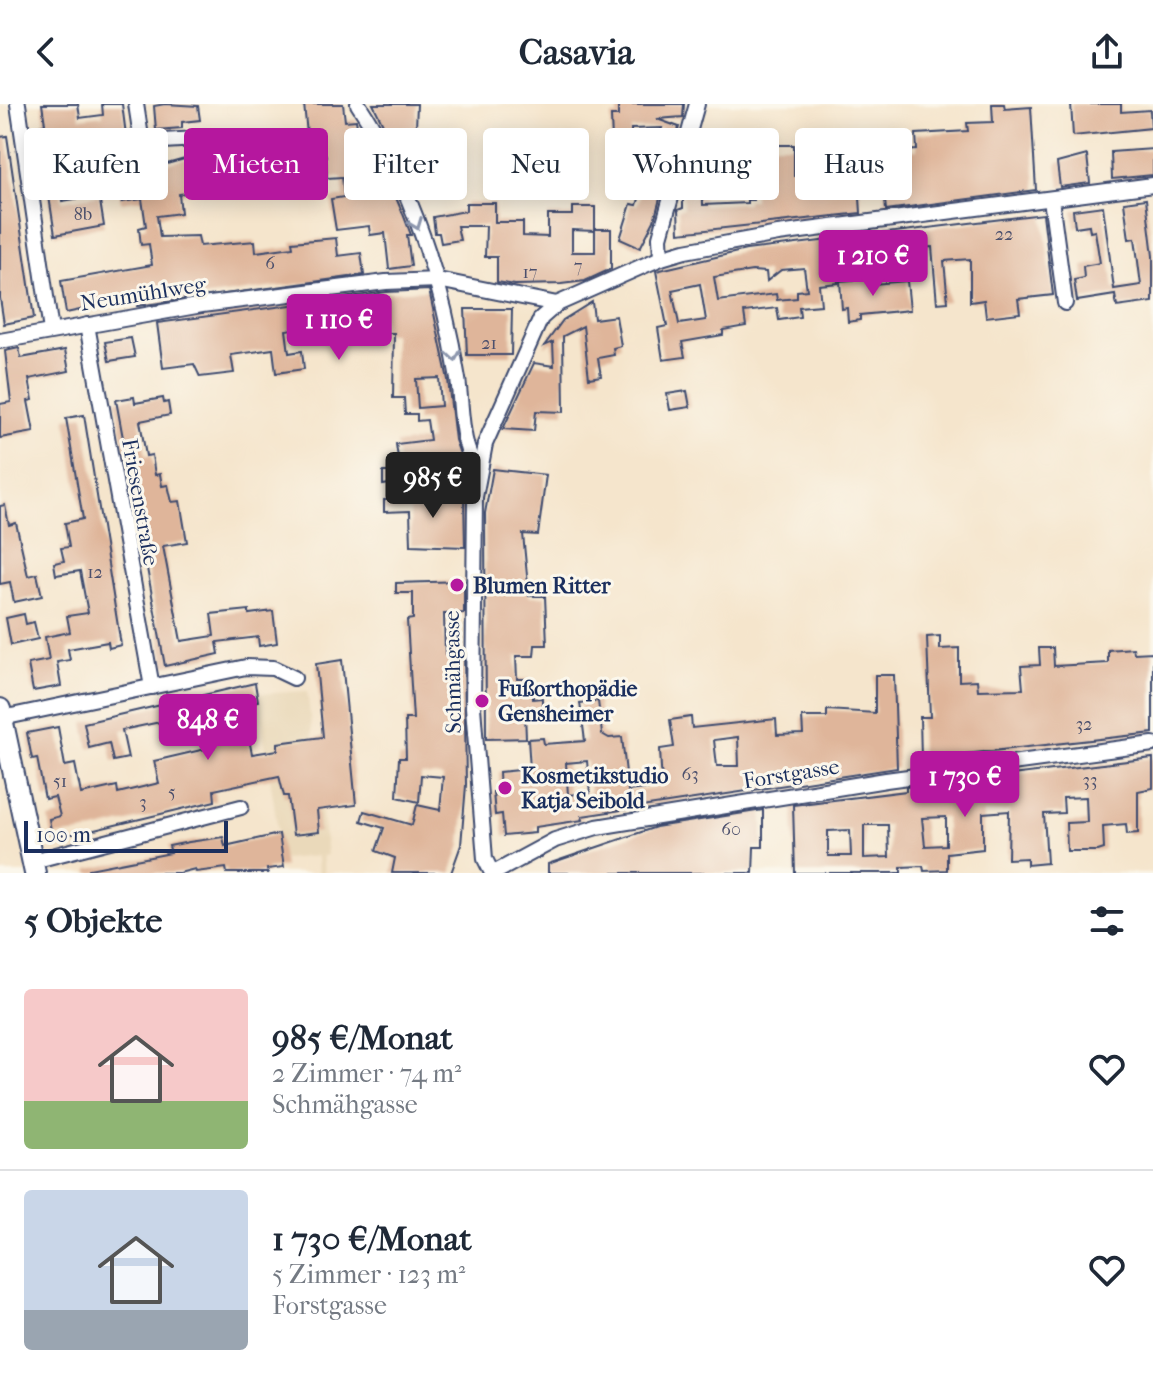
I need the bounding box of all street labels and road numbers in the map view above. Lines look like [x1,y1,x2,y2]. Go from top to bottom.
street label: Neumühlweg [78,271,208,317]
street label: Friesenstraße [116,437,164,568]
street label: Schmähgasse [439,610,467,734]
street label: Forstgasse [741,754,841,794]

